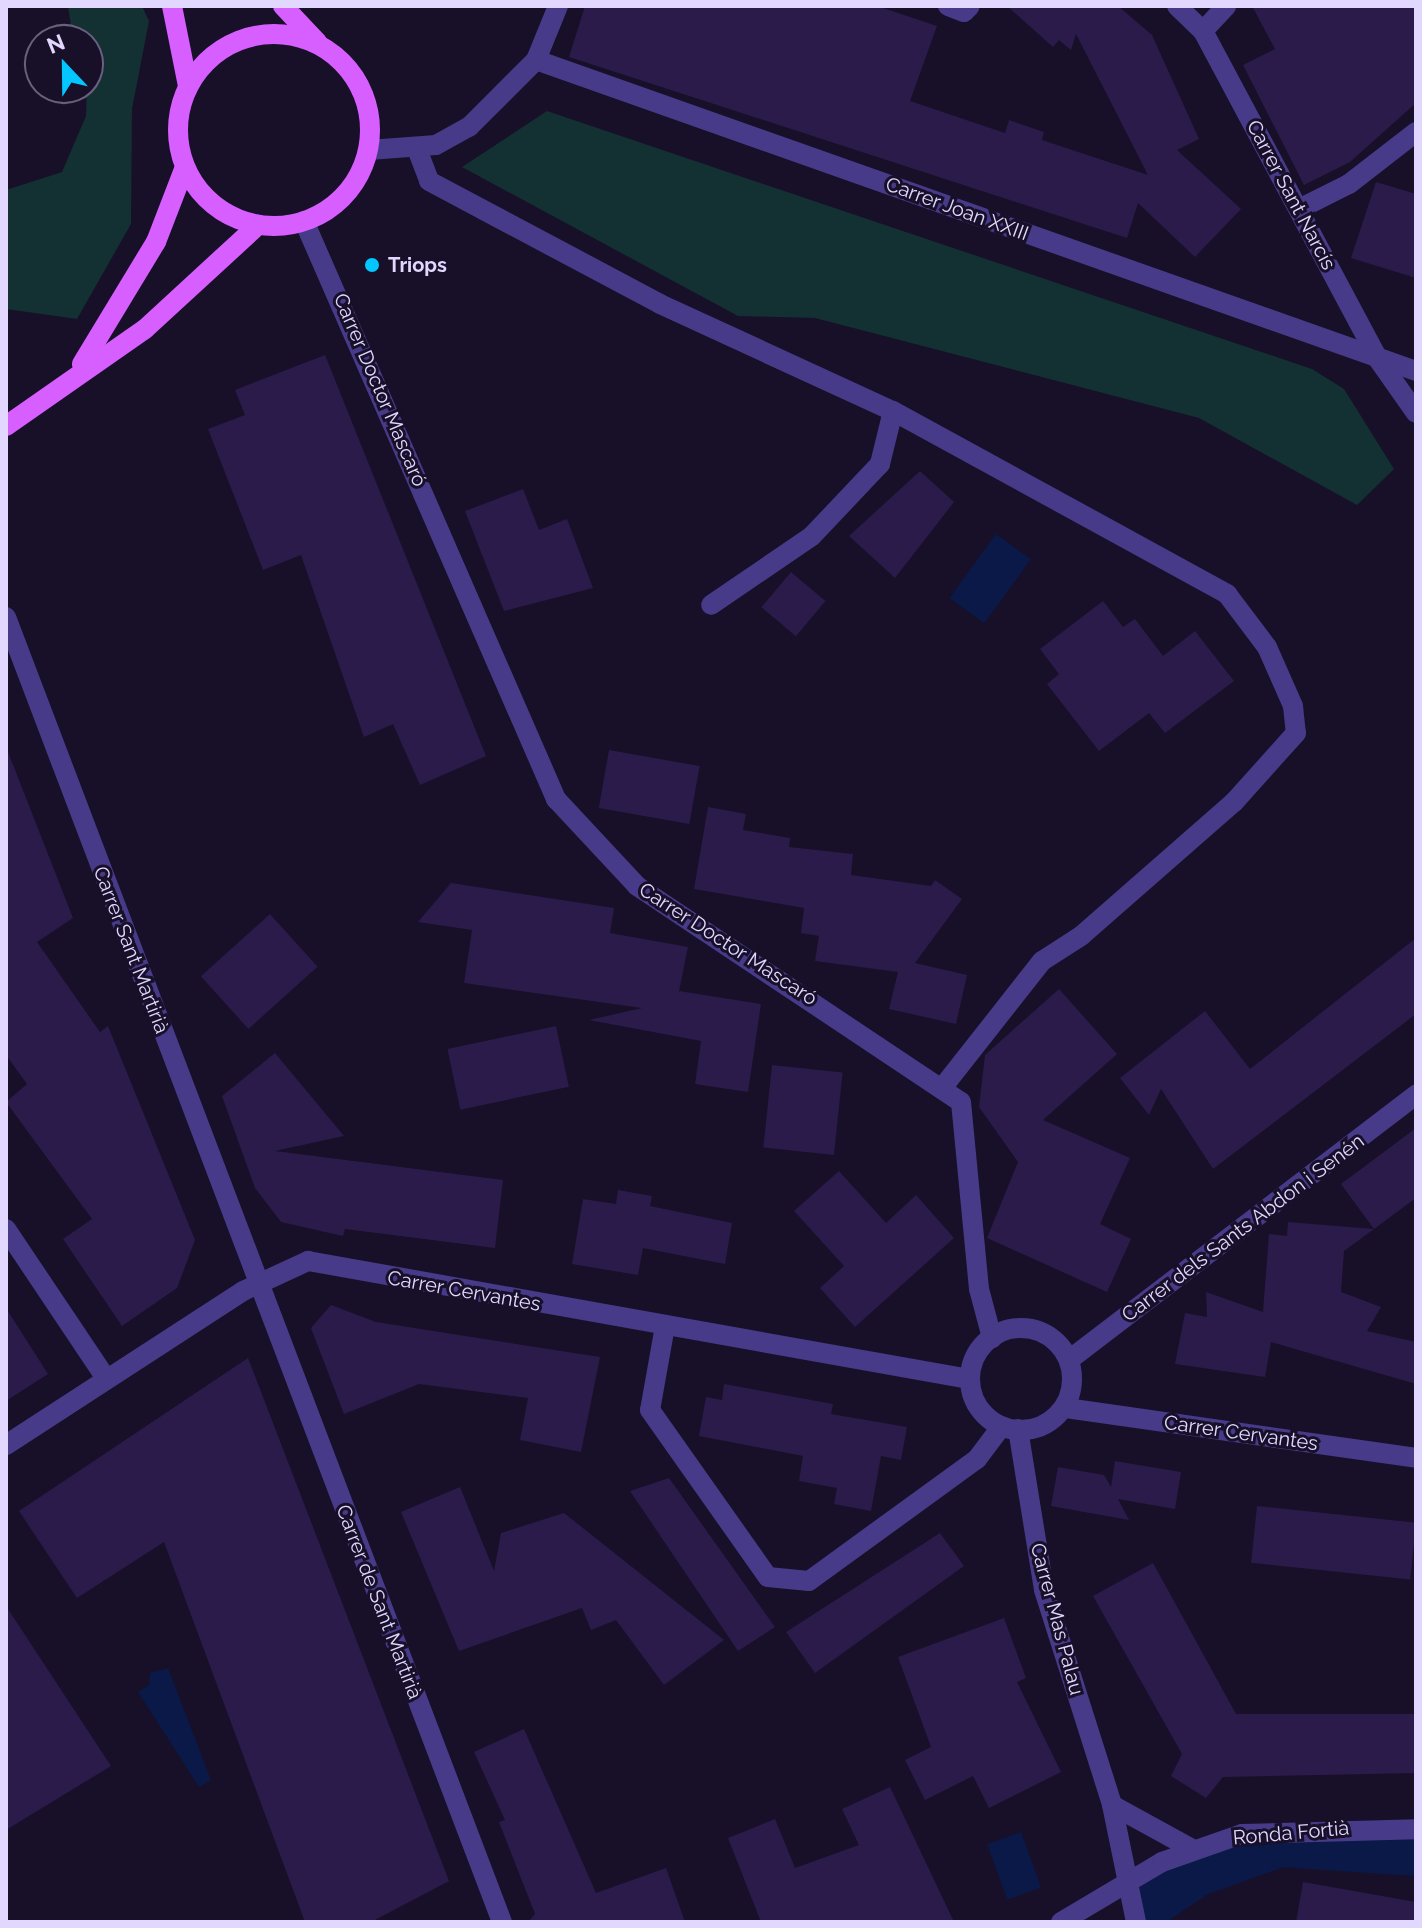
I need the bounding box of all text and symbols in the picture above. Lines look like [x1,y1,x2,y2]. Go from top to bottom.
north arrow [24,24,104,104]
text: N [43,28,68,59]
street label: Carrer Sant Narcís [1241,116,1341,274]
street label: Carrer Joan XXIII [882,172,1032,246]
place label: Triops [388,253,447,277]
marker: Triops [363,256,381,274]
street label: Carrer Doctor Mascaró [328,289,432,491]
street label: Carrer Sant Martirià [88,863,174,1037]
street label: Carrer Doctor Mascaró [634,877,822,1011]
street label: Carrer dels Sants Abdon i Senén [1117,1129,1369,1327]
street label: Carrer Cervantes [385,1266,543,1316]
street label: Carrer Cervantes [1162,1410,1320,1456]
street label: Carrer de Sant Martirià [331,1501,427,1703]
street label: Carrer Mas Palau [1025,1540,1089,1698]
street label: Ronda Fortià [1232,1816,1350,1850]

